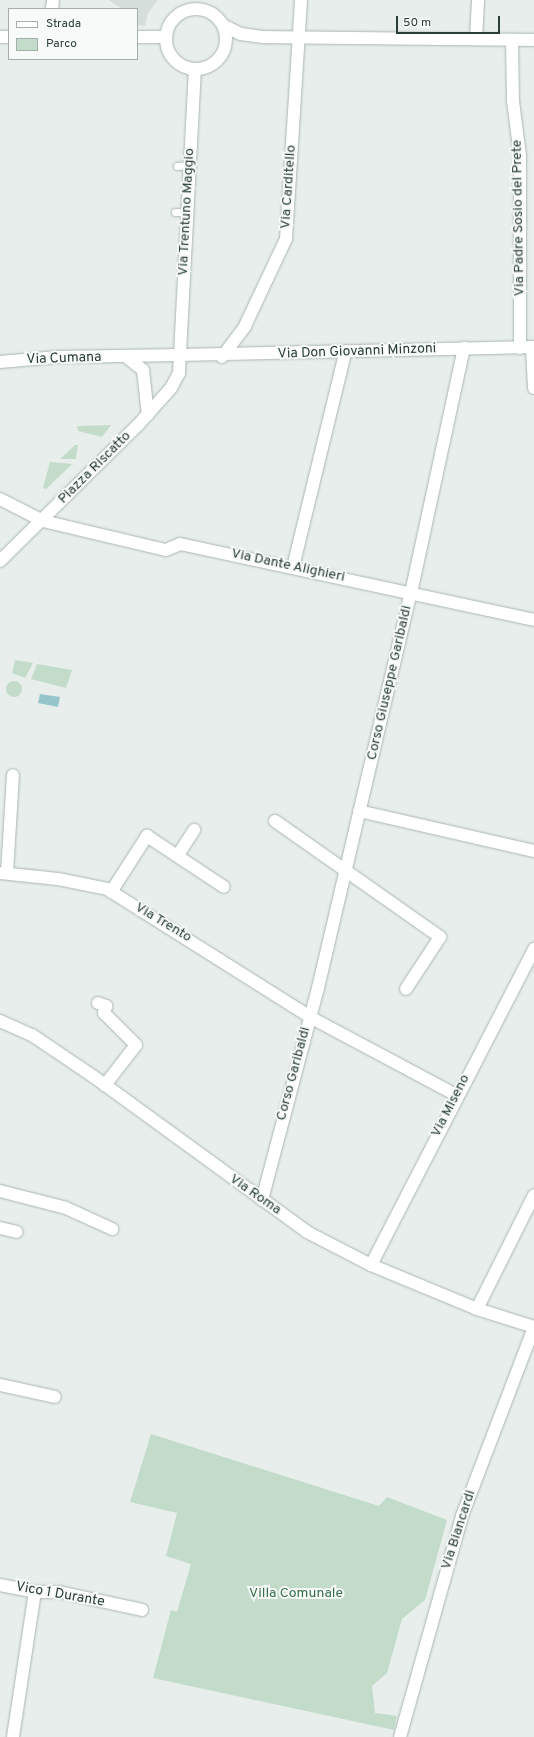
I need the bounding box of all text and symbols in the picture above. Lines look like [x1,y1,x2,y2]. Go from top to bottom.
legend [8,8,138,60]
scale bar [398,8,502,34]
text: 50 m [403,15,431,31]
text: Strada [46,16,81,32]
text: Parco [46,36,77,52]
street label: Via Padre Sosio del Prete [509,140,529,296]
street label: Via Carditello [278,144,300,230]
street label: Via Trentuno Maggio [175,147,199,277]
street label: Via Don Giovanni Minzoni [277,341,437,363]
street label: Via Cumana [26,349,102,369]
street label: Piazza Riscatto [55,428,135,508]
street label: Via Dante Alighieri [229,546,347,586]
street label: Corso Giuseppe Garibaldi [364,604,416,762]
street label: Via Trento [131,899,195,947]
street label: Corso Garibaldi [273,1025,315,1123]
street label: Via Miseno [428,1072,474,1140]
street label: Via Roma [226,1171,284,1219]
street label: Via Biancardi [438,1488,480,1572]
street label: Vico 1 Durante [14,1579,106,1611]
park label: Villa Comunale [249,1586,343,1602]

